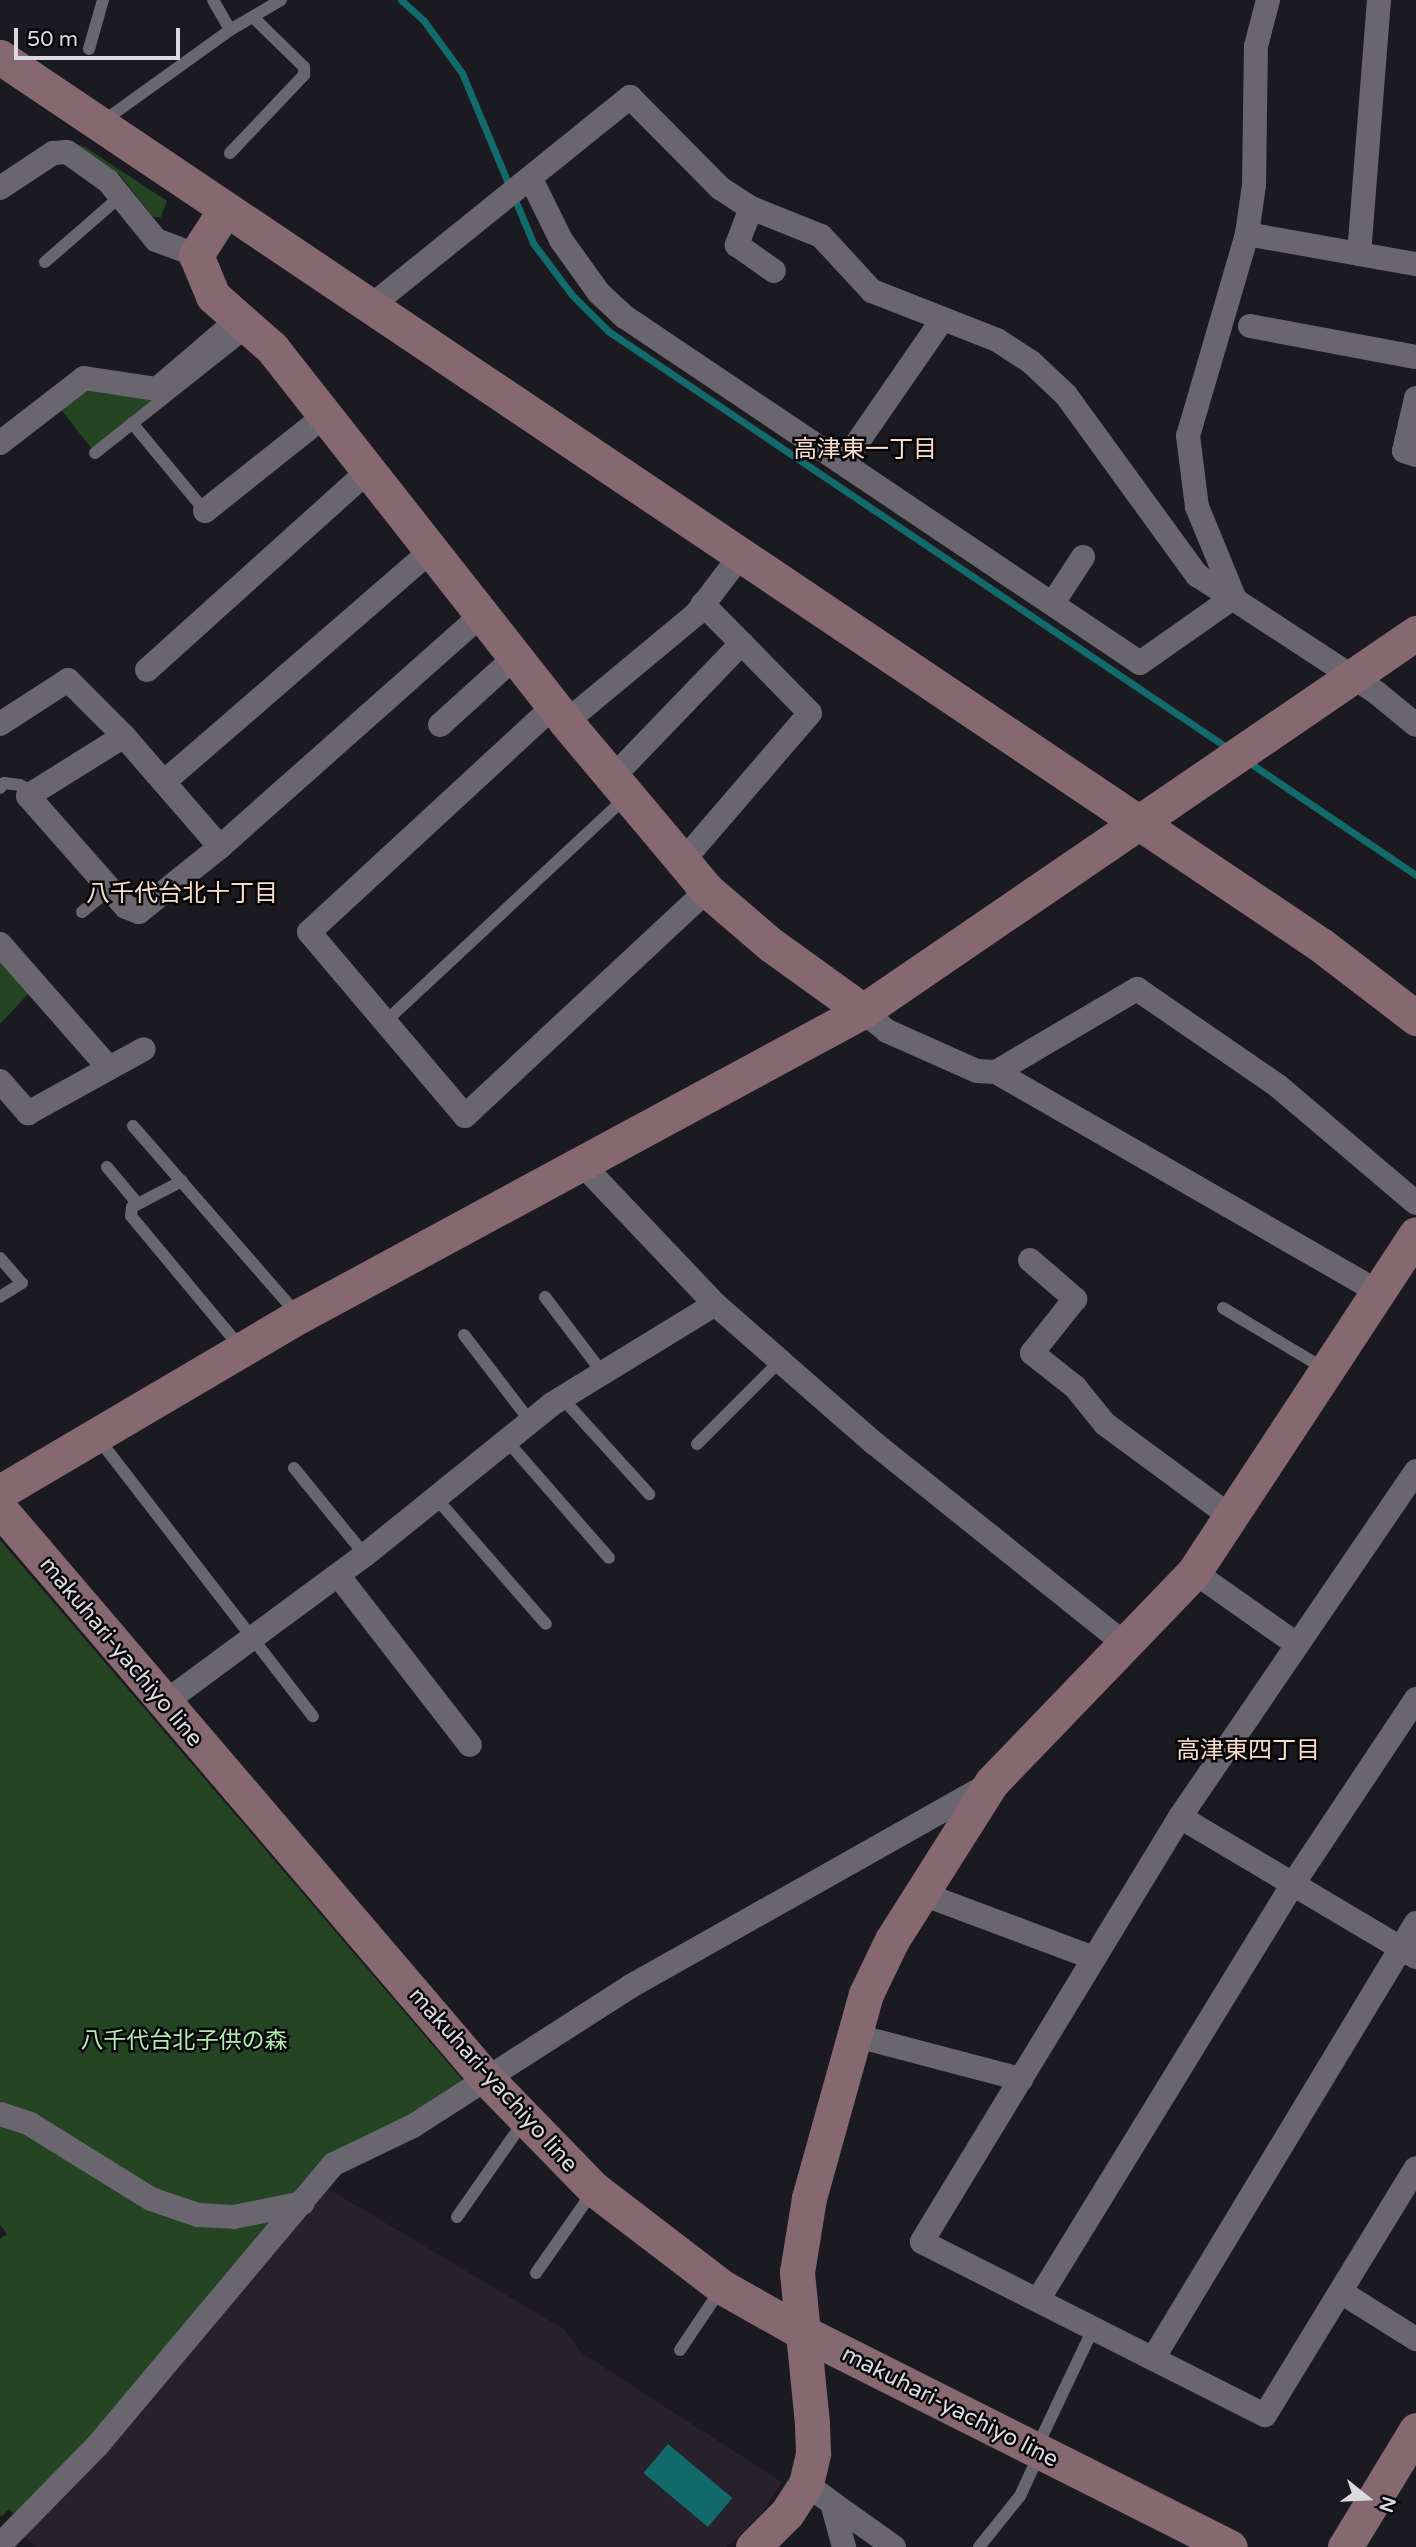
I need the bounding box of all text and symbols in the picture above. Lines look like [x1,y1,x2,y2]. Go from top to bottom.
scale bar [18,14,184,58]
text: 50 m [27,27,78,52]
district label: 高津東一丁目 [793,436,937,464]
district label: 八千代台北十丁目 [86,880,278,908]
street label: makuhari-yachiyo line [34,1552,208,1752]
district label: 高津東四丁目 [1176,1737,1320,1765]
street label: makuhari-yachiyo line [403,1982,583,2178]
park label: 八千代台北子供の森 [81,2027,287,2055]
street label: makuhari-yachiyo line [837,2340,1063,2474]
north arrow [1332,2463,1402,2533]
text: N [1374,2494,1400,2515]

